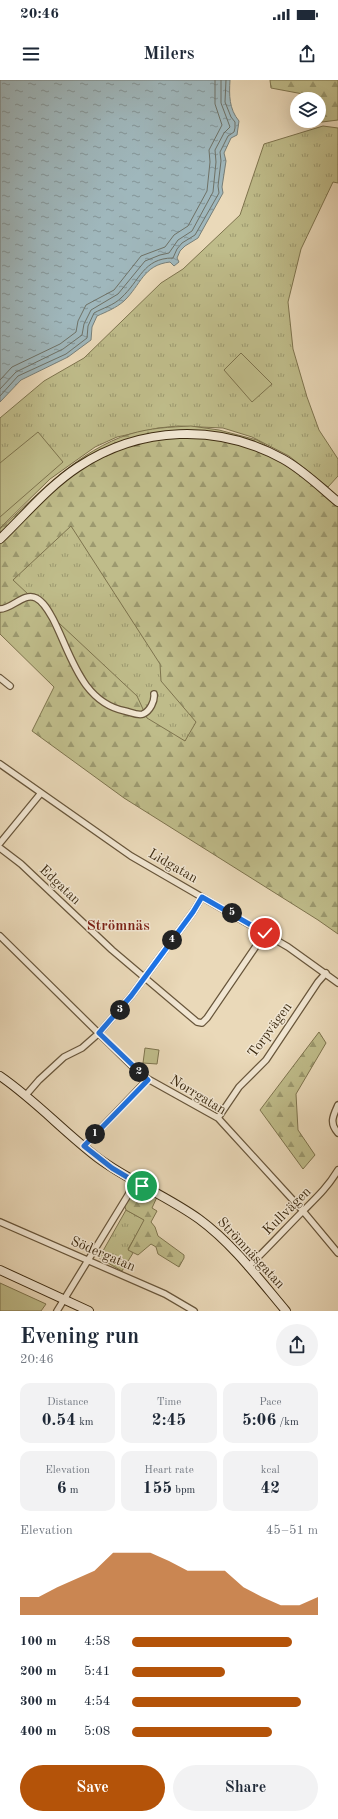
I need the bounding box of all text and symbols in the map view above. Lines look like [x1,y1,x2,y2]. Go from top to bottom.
text: 20:46 [20,7,59,22]
icon: menu [20,43,42,65]
icon: share [296,43,318,65]
text: Milers [144,45,194,63]
map controls [290,92,326,128]
button: layers [290,92,326,128]
street label: Lidgatan [146,846,200,886]
street label: Edgatan [37,863,84,908]
pin: 5 [222,903,242,923]
text: 5 [229,907,235,918]
pin [248,916,282,950]
district label: Strömnäs [86,919,150,934]
icon: check [254,922,276,944]
pin: 4 [162,930,182,950]
text: 4 [169,934,175,945]
pin: 3 [110,1000,130,1020]
street label: Torpvägen [245,1000,295,1060]
text: 3 [117,1004,123,1015]
pin: 2 [129,1062,149,1082]
text: 2 [136,1066,142,1077]
street label: Norrgatan [167,1073,229,1117]
pin: 1 [85,1124,105,1144]
text: 1 [92,1128,98,1139]
pin [125,1169,159,1203]
icon: arrive [131,1175,153,1197]
street label: Kullvägen [260,1184,314,1238]
street label: Strömnäsgatan [215,1215,288,1292]
street label: Södergatan [69,1234,138,1274]
button: share [276,1324,318,1366]
text: Evening run [20,1326,139,1348]
text: 20:46 [20,1353,54,1366]
text: Distance [47,1397,88,1408]
text: Time [157,1397,181,1408]
text: Pace [259,1397,281,1408]
text: 0.54 [42,1412,76,1429]
text: 2:45 [152,1412,186,1429]
text: 5:06 [242,1412,276,1429]
text: km [76,1417,94,1428]
text: /km [276,1417,299,1428]
text: Elevation [45,1465,90,1476]
text: Heart rate [144,1465,194,1476]
text: kcal [261,1465,280,1476]
text: 6 [57,1480,67,1497]
text: 155 [143,1480,172,1497]
text: 42 [260,1480,280,1497]
text: m [67,1485,79,1496]
text: bpm [172,1485,195,1496]
text: Elevation [20,1524,73,1537]
text: 45–51 m [266,1524,318,1537]
text: 100 m [20,1635,57,1648]
text: 4:58 [84,1635,110,1648]
text: 200 m [20,1665,57,1678]
text: 5:41 [84,1665,110,1678]
text: 300 m [20,1695,57,1708]
text: 4:54 [84,1695,110,1708]
text: 400 m [20,1725,57,1738]
text: 5:08 [84,1725,110,1738]
button: Save [20,1765,165,1811]
button: Share [173,1765,318,1811]

